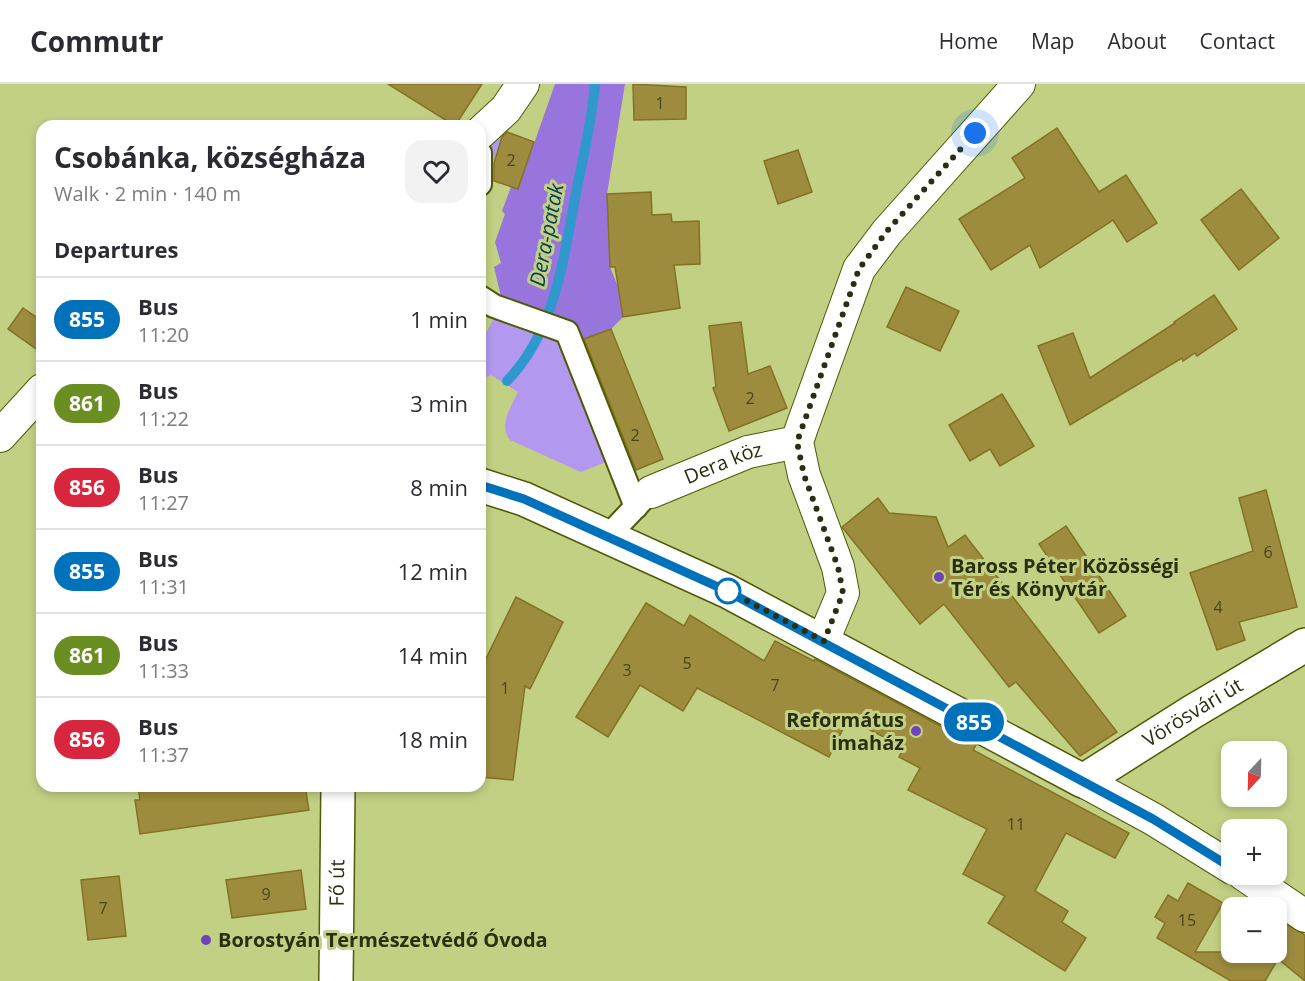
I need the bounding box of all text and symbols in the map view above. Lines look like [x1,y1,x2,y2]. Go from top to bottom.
text: Commutr [30,22,163,60]
text: Home [939,27,998,55]
text: Map [1031,27,1074,55]
text: About [1107,27,1167,55]
text: Contact [1200,27,1275,55]
house number: 1 [655,92,665,114]
your location [960,118,990,148]
text: Csobánka, községháza [54,138,366,176]
button: heart [405,140,468,203]
house number: 2 [506,149,516,171]
text: Walk · 2 min · 140 m [54,180,241,207]
water label: Dera-patak [522,180,570,289]
text: Departures [54,234,178,264]
text: Bus [138,291,178,321]
text: 1 min [410,304,468,334]
text: 855 [69,305,105,333]
text: 11:20 [138,321,189,348]
text: Bus [138,375,178,405]
house number: 2 [745,387,755,409]
text: 3 min [410,388,468,418]
text: 861 [69,389,105,417]
text: 11:22 [138,405,189,432]
house number: 2 [630,424,640,446]
street label: Dera köz [680,435,764,490]
text: Bus [138,459,178,489]
text: 8 min [410,472,468,502]
text: 856 [69,473,105,501]
text: 11:27 [138,489,189,516]
house number: 6 [1263,541,1273,563]
text: Bus [138,543,178,573]
place label: Baross Péter Közösségi Tér és Könyvtár [951,552,1179,602]
text: 12 min [398,556,468,586]
text: 855 [69,557,105,585]
marker: Baross Péter Közösségi Tér és Könyvtár [932,570,946,584]
text: 11:31 [138,573,189,600]
unlabelled marker [715,578,741,604]
house number: 4 [1213,596,1223,618]
text: Bus [138,627,178,657]
text: 14 min [398,640,468,670]
text: 861 [69,641,105,669]
house number: 5 [682,652,692,674]
text: 11:33 [138,657,189,684]
house number: 3 [622,659,632,681]
street label: Vörösvári út [1137,671,1247,753]
house number: 7 [770,674,780,696]
house number: 1 [500,677,510,699]
line badge: 855 [940,702,1008,742]
place label: Református imaház [786,706,904,756]
text: 855 [956,708,992,736]
text: Bus [138,711,178,741]
text: 18 min [398,724,468,754]
marker: Református imaház [909,724,923,738]
text: 856 [69,725,105,753]
text: 11:37 [138,741,189,768]
north arrow [1221,741,1287,807]
map controls [1221,741,1287,963]
house number: 11 [1007,813,1025,835]
button: + [1221,819,1287,885]
street label: Fő út [323,859,350,907]
house number: 9 [261,883,271,905]
house number: 7 [98,897,108,919]
button: − [1221,897,1287,963]
house number: 15 [1178,909,1196,931]
place label: Borostyán Természetvédő Óvoda [218,926,548,953]
marker: Borostyán Természetvédő Óvoda [199,933,213,947]

